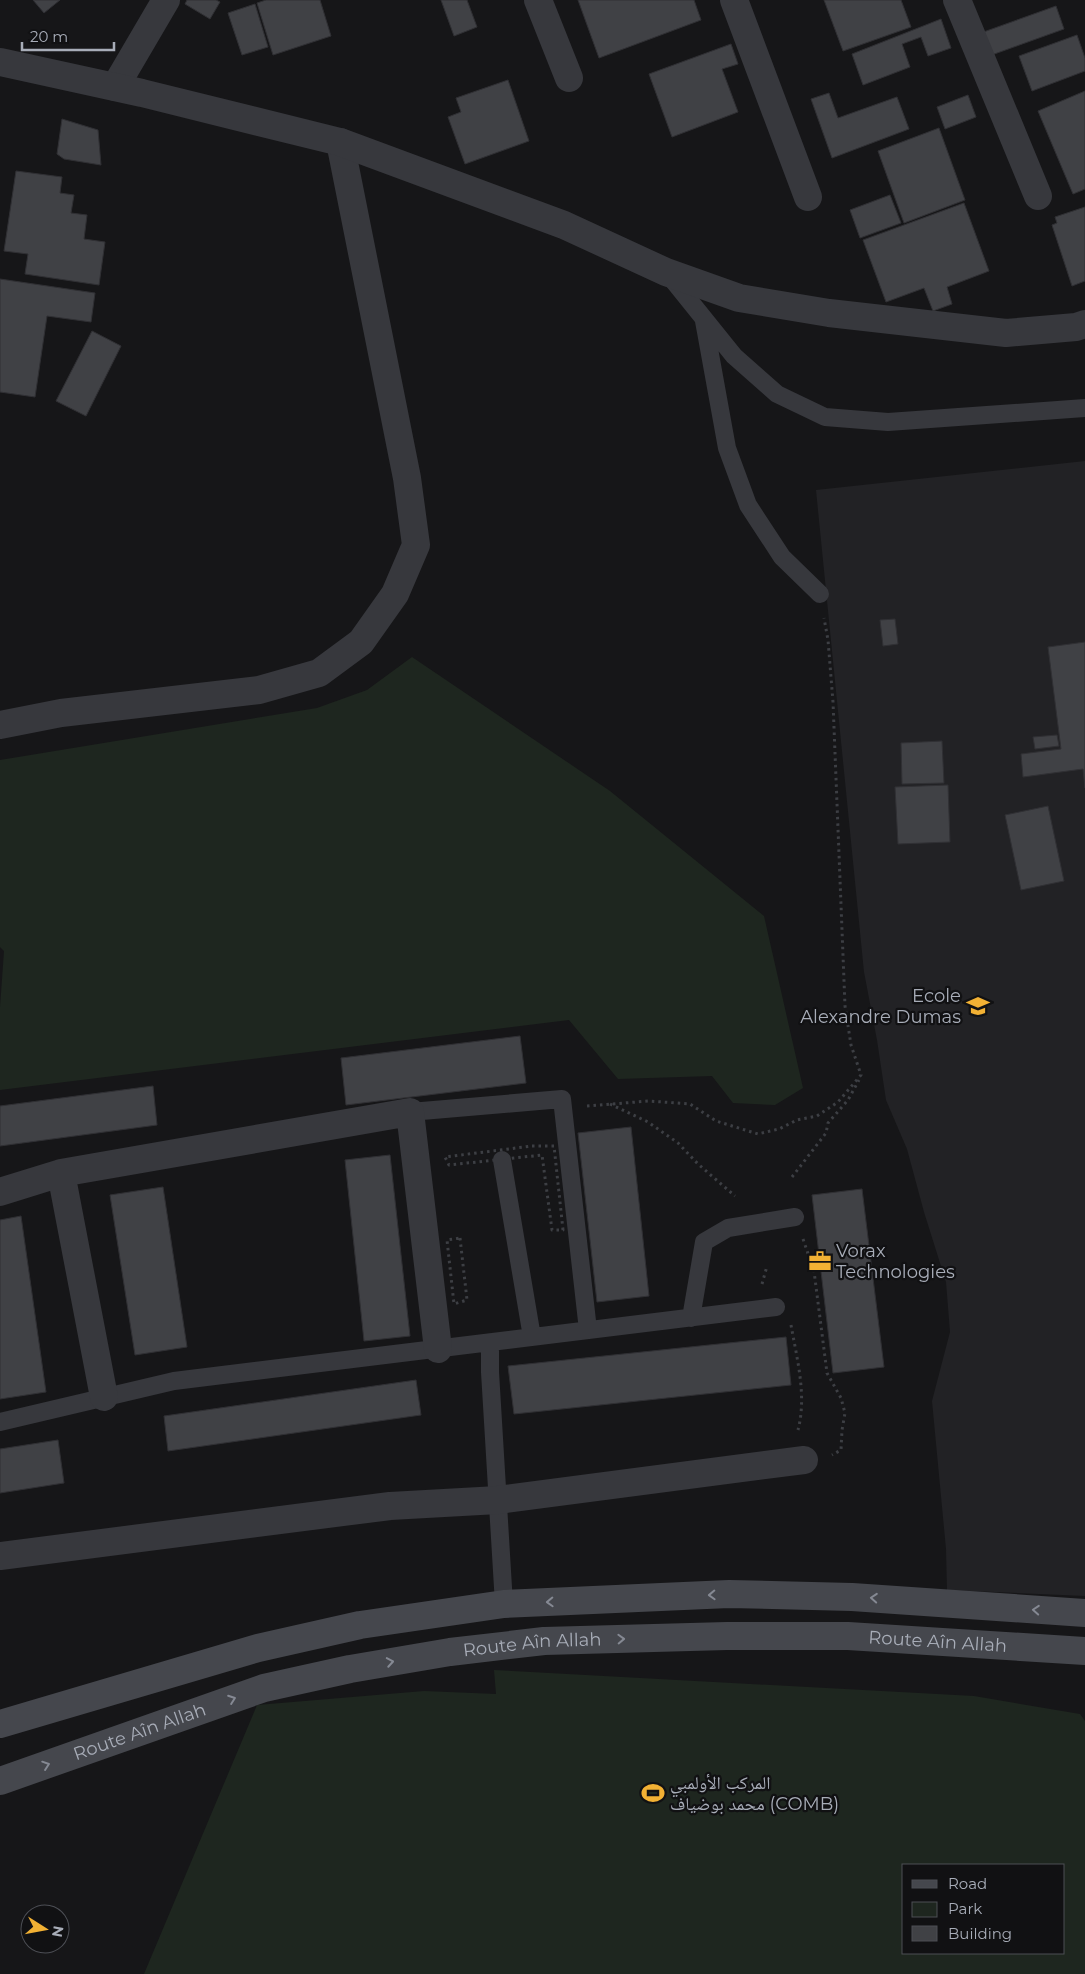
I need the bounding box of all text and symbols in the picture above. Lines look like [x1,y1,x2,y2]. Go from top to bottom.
scale bar [22,20,115,52]
text: 20 m [30,27,68,46]
place label: Ecole Alexandre Dumas [800,985,961,1028]
school or university icon: Ecole Alexandre Dumas [965,993,991,1019]
place label: Vorax Technologies [836,1240,955,1283]
office icon: Vorax Technologies [807,1248,833,1274]
one-way arrow [708,1590,716,1600]
one-way arrow [870,1593,878,1604]
one-way arrow [545,1597,553,1607]
one-way arrow [1032,1604,1040,1615]
street label: Route Aîn Allah [868,1626,1008,1657]
street label: Route Aîn Allah [462,1628,602,1661]
one-way arrow [617,1633,625,1644]
one-way arrow [386,1658,394,1668]
one-way arrow [227,1695,236,1705]
street label: Route Aîn Allah [70,1698,209,1765]
one-way arrow [41,1761,50,1771]
place label: المركب الأولمبي محمد بوضياف (COMB) [670,1772,839,1815]
sports icon: المركب الأولمبي محمد بوضياف (COMB) [640,1780,666,1806]
legend [902,1864,1065,1954]
text: Road [948,1874,987,1893]
text: Park [948,1899,982,1918]
north arrow [20,1904,70,1954]
text: N [48,1924,68,1939]
text: Building [948,1924,1012,1943]

